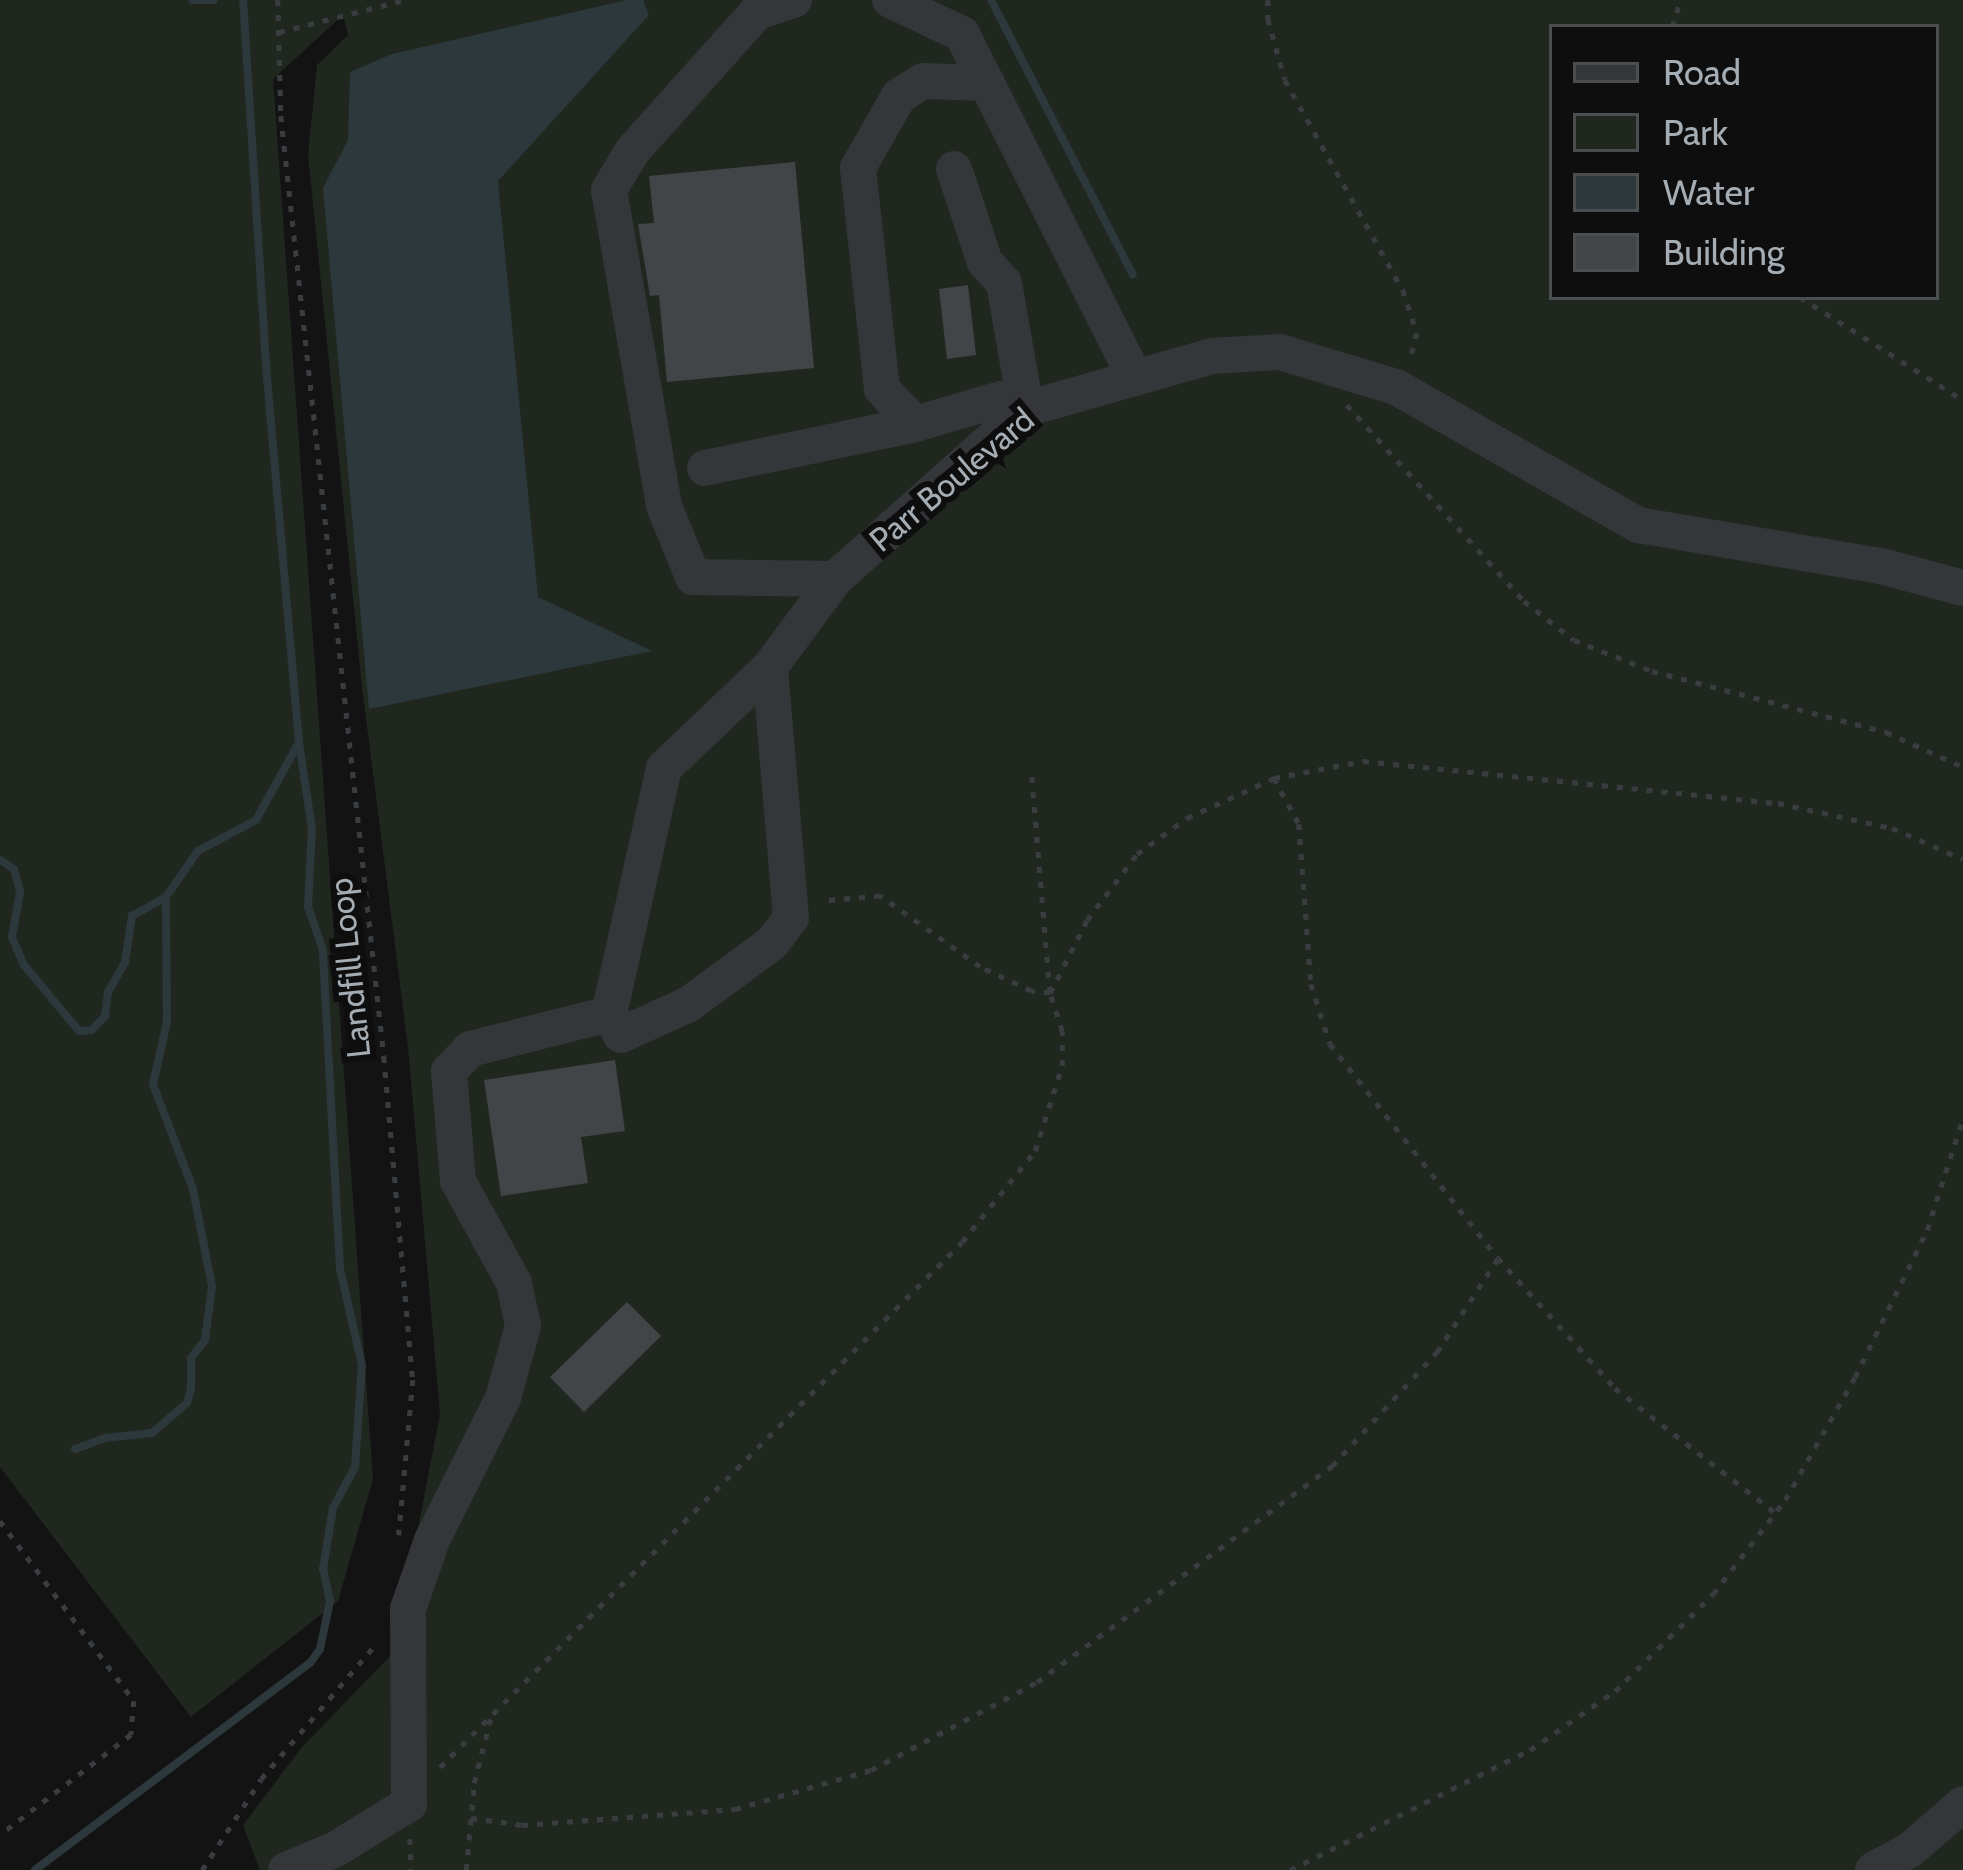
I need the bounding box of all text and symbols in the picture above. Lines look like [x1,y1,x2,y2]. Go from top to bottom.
legend [1549,24,1939,300]
text: Road [1663,50,1741,94]
text: Park [1663,110,1728,154]
text: Water [1663,170,1754,214]
text: Building [1663,230,1785,274]
street label: Parr Boulevard [862,400,1042,560]
street label: Landfill Loop [321,876,379,1060]

